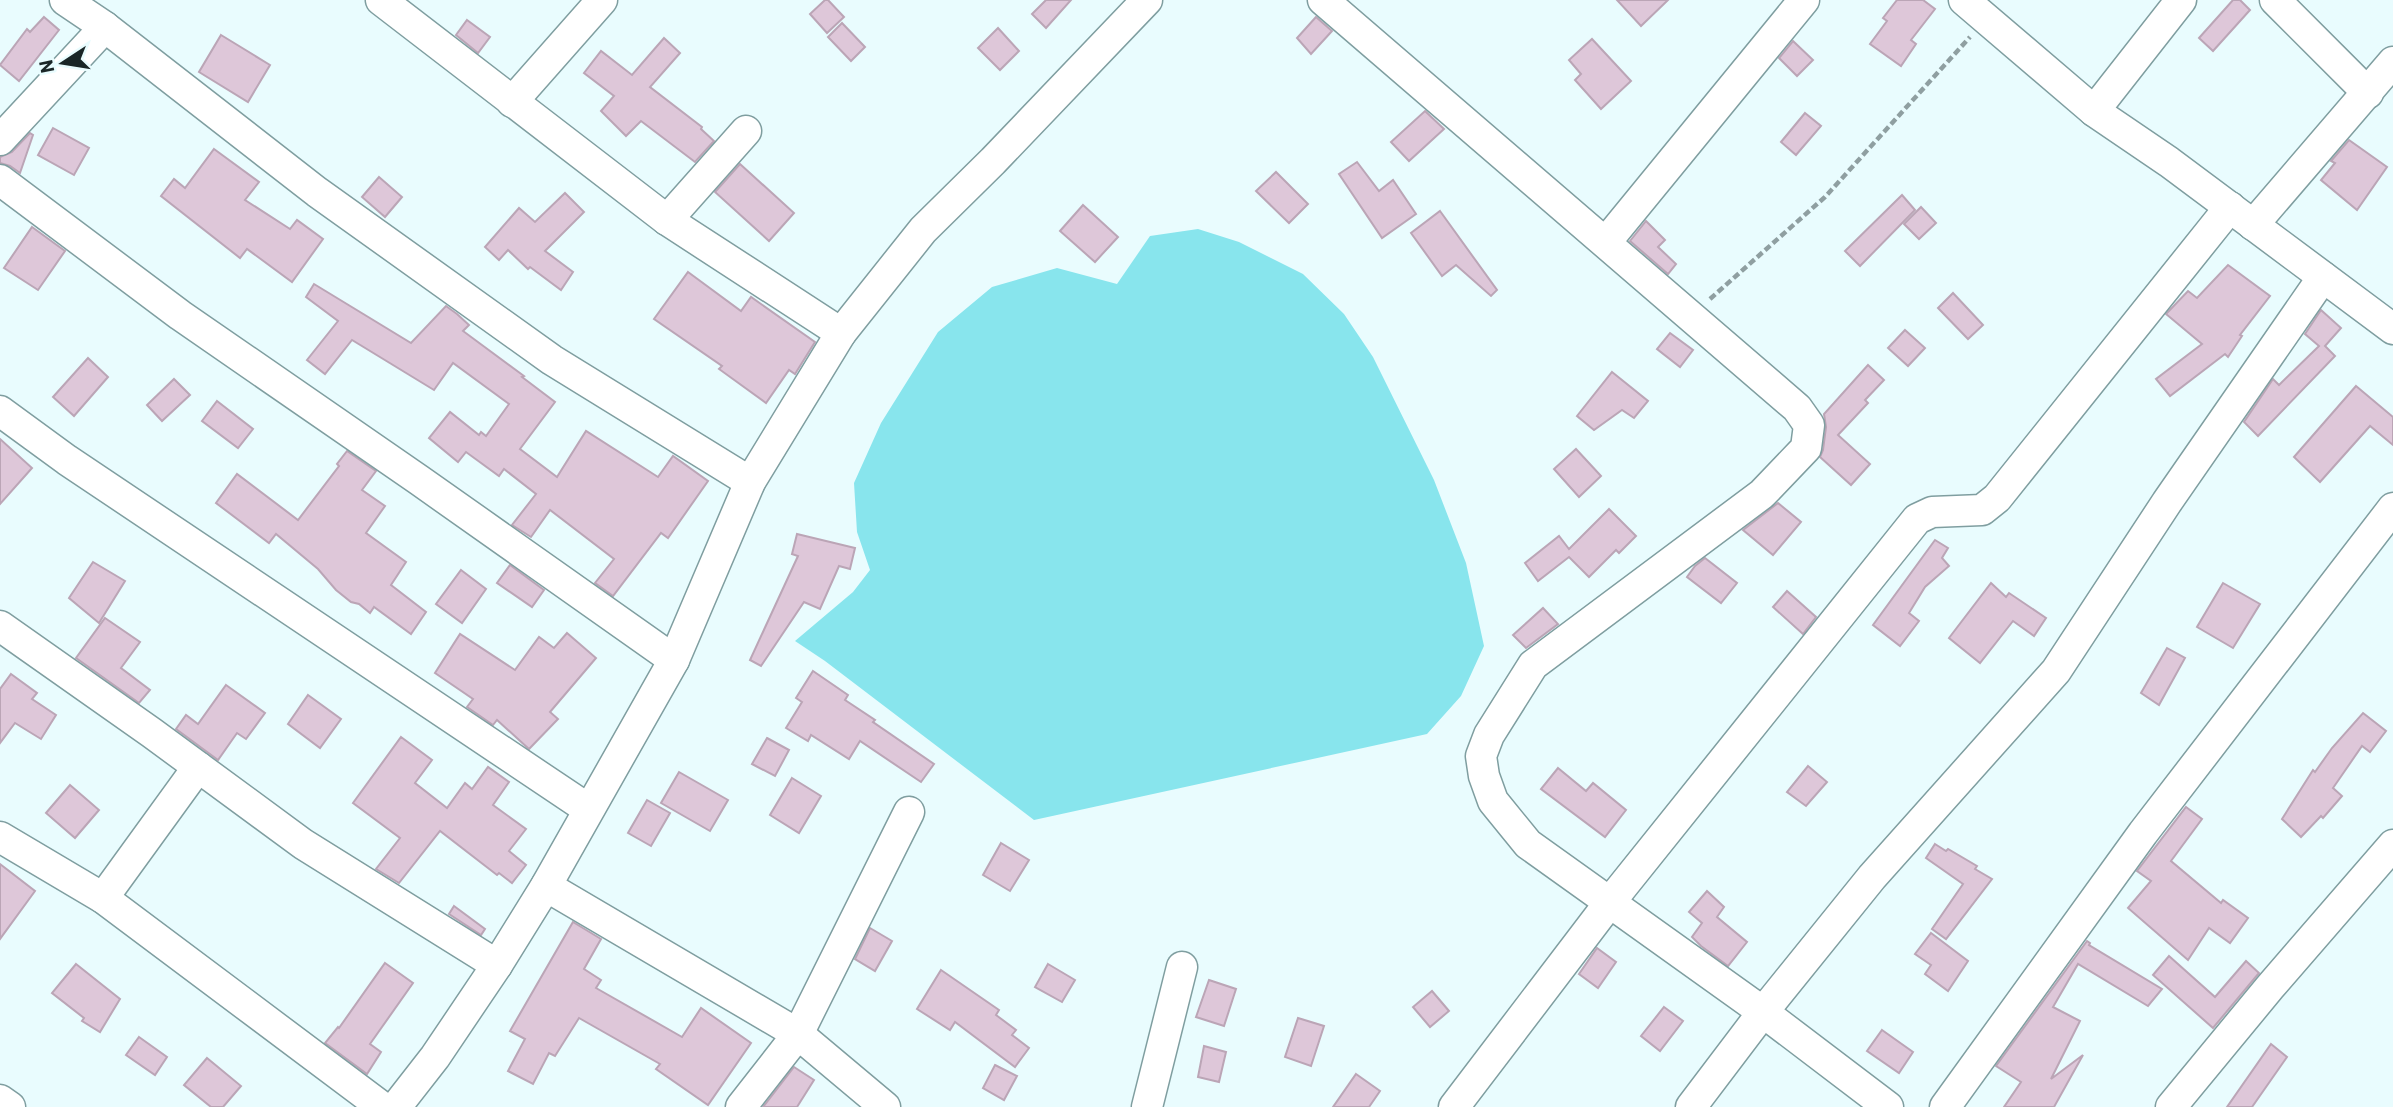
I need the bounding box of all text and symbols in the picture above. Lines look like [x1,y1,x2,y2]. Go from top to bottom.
north arrow [28,28,98,98]
text: N [33,58,58,75]

